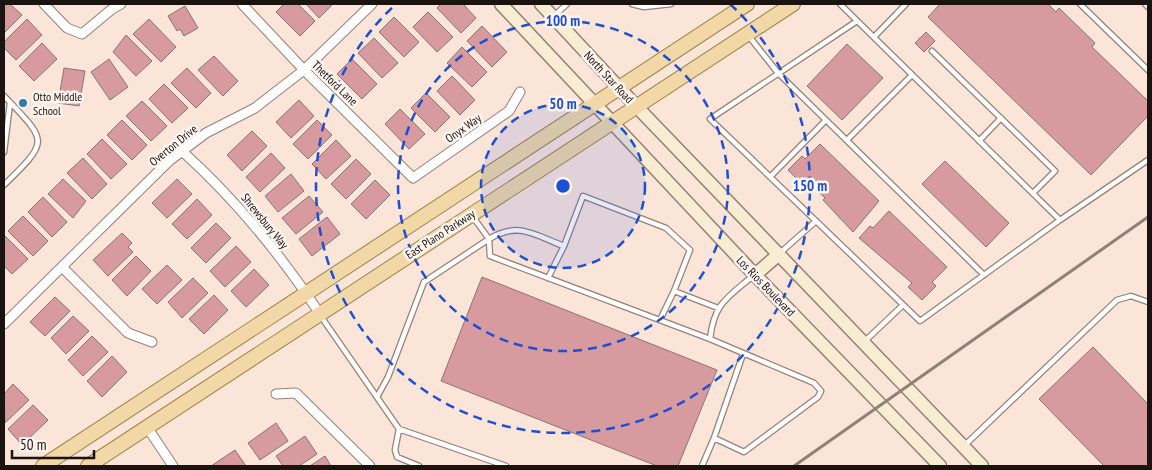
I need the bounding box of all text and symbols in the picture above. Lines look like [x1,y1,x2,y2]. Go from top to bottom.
text: 100 m [546,11,580,30]
street label: North Star Road [581,48,637,106]
street label: Thetford Lane [309,57,361,109]
place label: Otto Middle School [33,89,82,118]
text: 50 m [549,94,577,113]
marker: Otto Middle School [17,97,29,109]
street label: Onyx Way [442,110,484,146]
street label: Overton Drive [146,121,200,169]
text: 150 m [793,176,827,195]
centre of rings [554,177,572,195]
street label: Shrewsbury Way [238,190,292,252]
street label: East Plano Parkway [402,206,478,262]
street label: Los Rios Boulevard [734,253,798,319]
scale bar [12,428,95,460]
text: 50 m [20,435,46,454]

